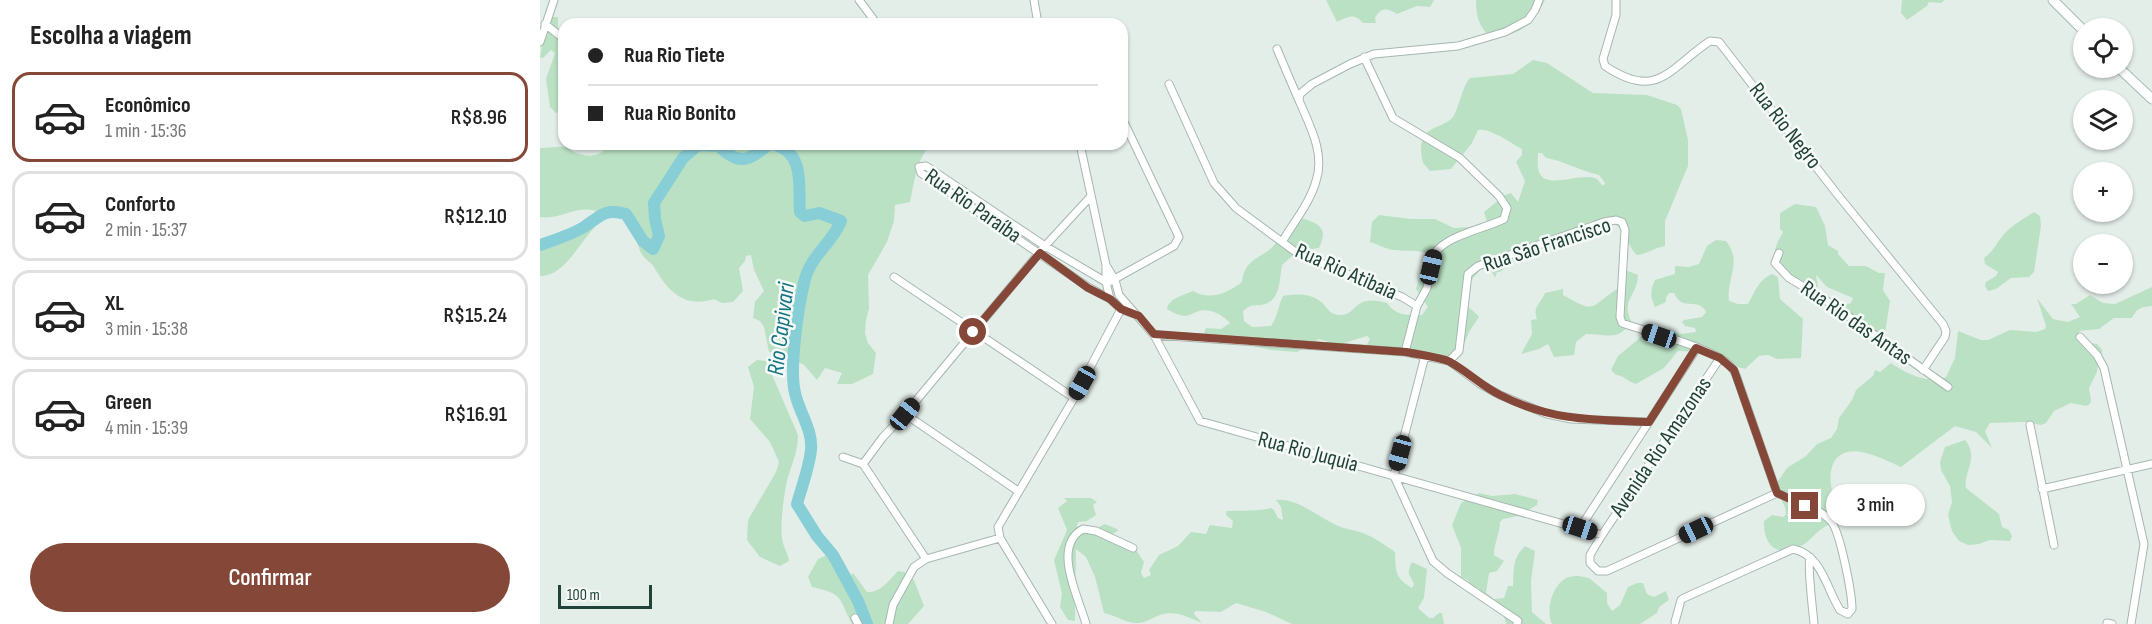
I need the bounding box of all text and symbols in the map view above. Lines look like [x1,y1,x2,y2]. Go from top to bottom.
map controls [2073,18,2133,294]
button: locate [2073,18,2133,78]
text: Escolha a viagem [30,20,192,52]
text: Rua Rio Tiete [624,42,725,69]
street label: Rua Rio Negro [1743,77,1827,175]
icon: car [33,90,87,144]
button: layers [2073,90,2133,150]
text: Econômico [105,92,191,119]
text: Rua Rio Bonito [624,100,736,127]
text: R$8.96 [451,104,507,131]
text: 1 min · 15:36 [105,119,187,143]
button: + [2073,162,2133,222]
street label: Rua Rio Paraíba [919,163,1027,249]
icon: car [33,189,87,243]
text: Conforto [105,191,176,218]
text: R$12.10 [444,203,507,230]
street label: Rua São Francisco [1480,212,1614,278]
text: 2 min · 15:37 [105,218,187,242]
button: − [2073,234,2133,294]
street label: Rua Rio Atibaia [1291,238,1401,306]
car [1418,247,1444,287]
street label: Rua Rio das Antas [1795,275,1917,371]
water label: Rio Capivari [761,280,801,377]
icon: car [33,288,87,342]
text: XL [105,290,124,317]
text: R$15.24 [443,302,507,329]
text: 3 min · 15:38 [105,317,188,341]
route start [959,318,986,345]
car [1639,322,1679,350]
car [1065,363,1099,403]
street label: Avenida Rio Amazonas [1604,372,1718,523]
icon: car [33,387,87,441]
text: Green [105,389,152,416]
car [887,394,923,434]
text: R$16.91 [445,401,507,428]
text: 4 min · 15:39 [105,416,188,440]
street label: Rua Rio Juquia [1255,426,1361,478]
car [1387,433,1413,473]
callout: 3 min [1826,485,1925,527]
route end [1791,492,1818,519]
text: 3 min [1857,493,1894,517]
car [1560,514,1600,542]
car [1676,514,1716,546]
button: Confirmar [30,543,510,612]
scale bar [558,582,652,610]
text: 100 m [567,586,600,605]

